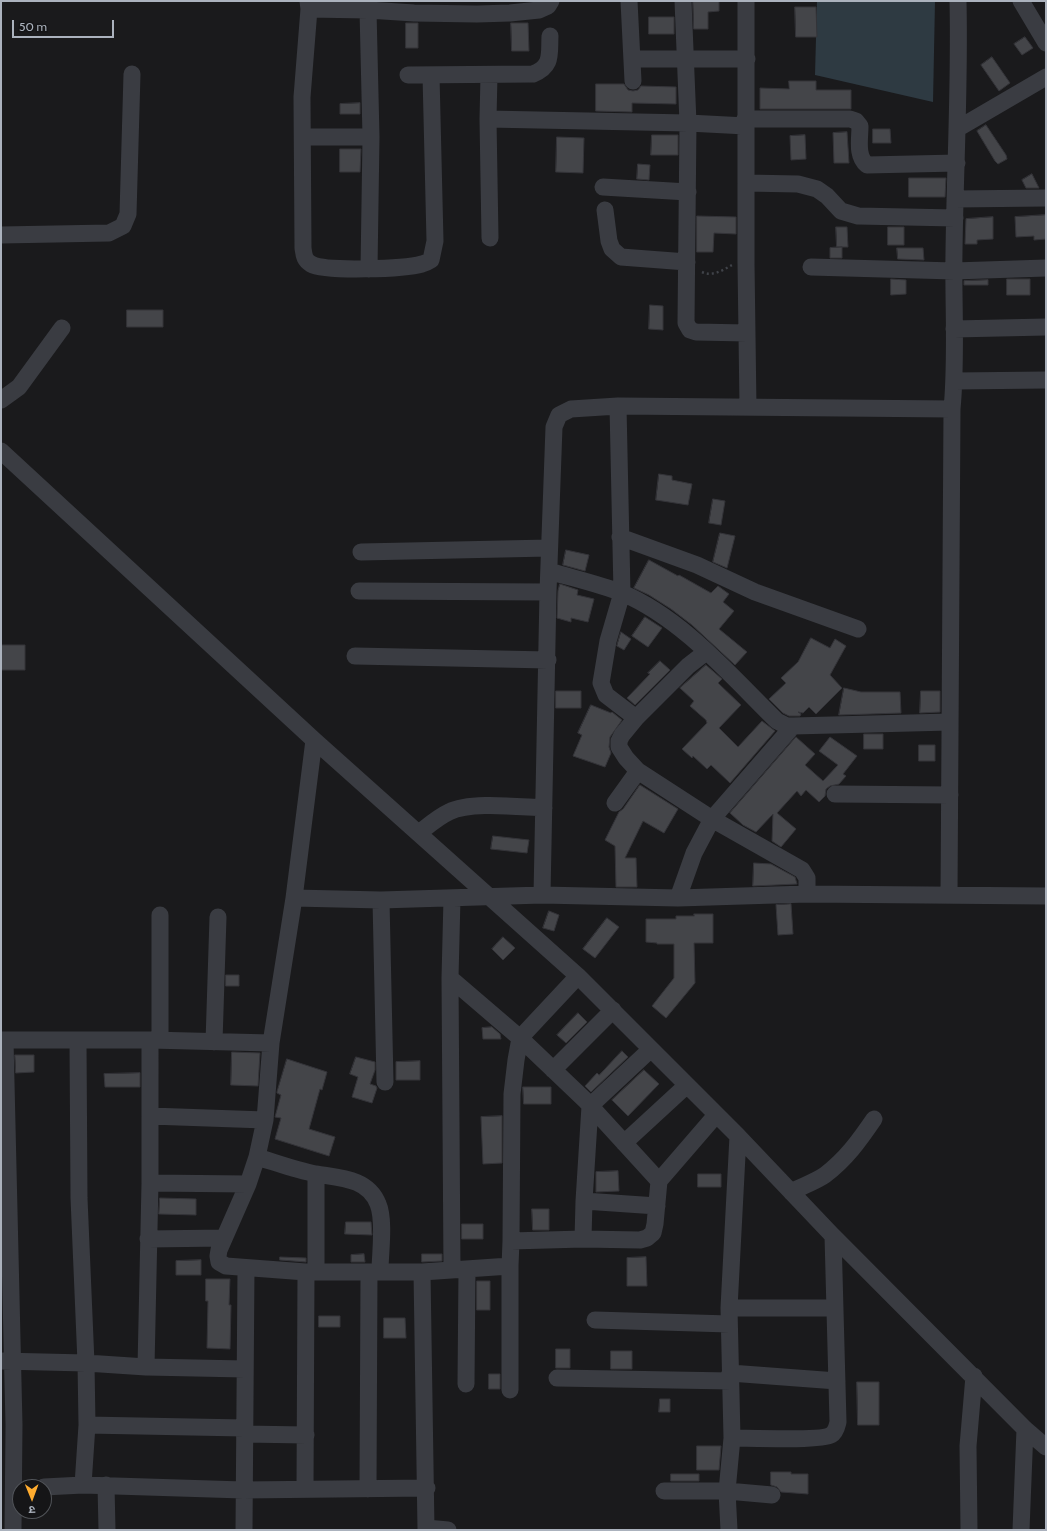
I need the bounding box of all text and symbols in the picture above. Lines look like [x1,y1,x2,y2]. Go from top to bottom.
scale bar [14,12,116,38]
text: 50 m [19,19,47,34]
north arrow [12,1479,52,1519]
text: उ [29,1503,36,1517]

